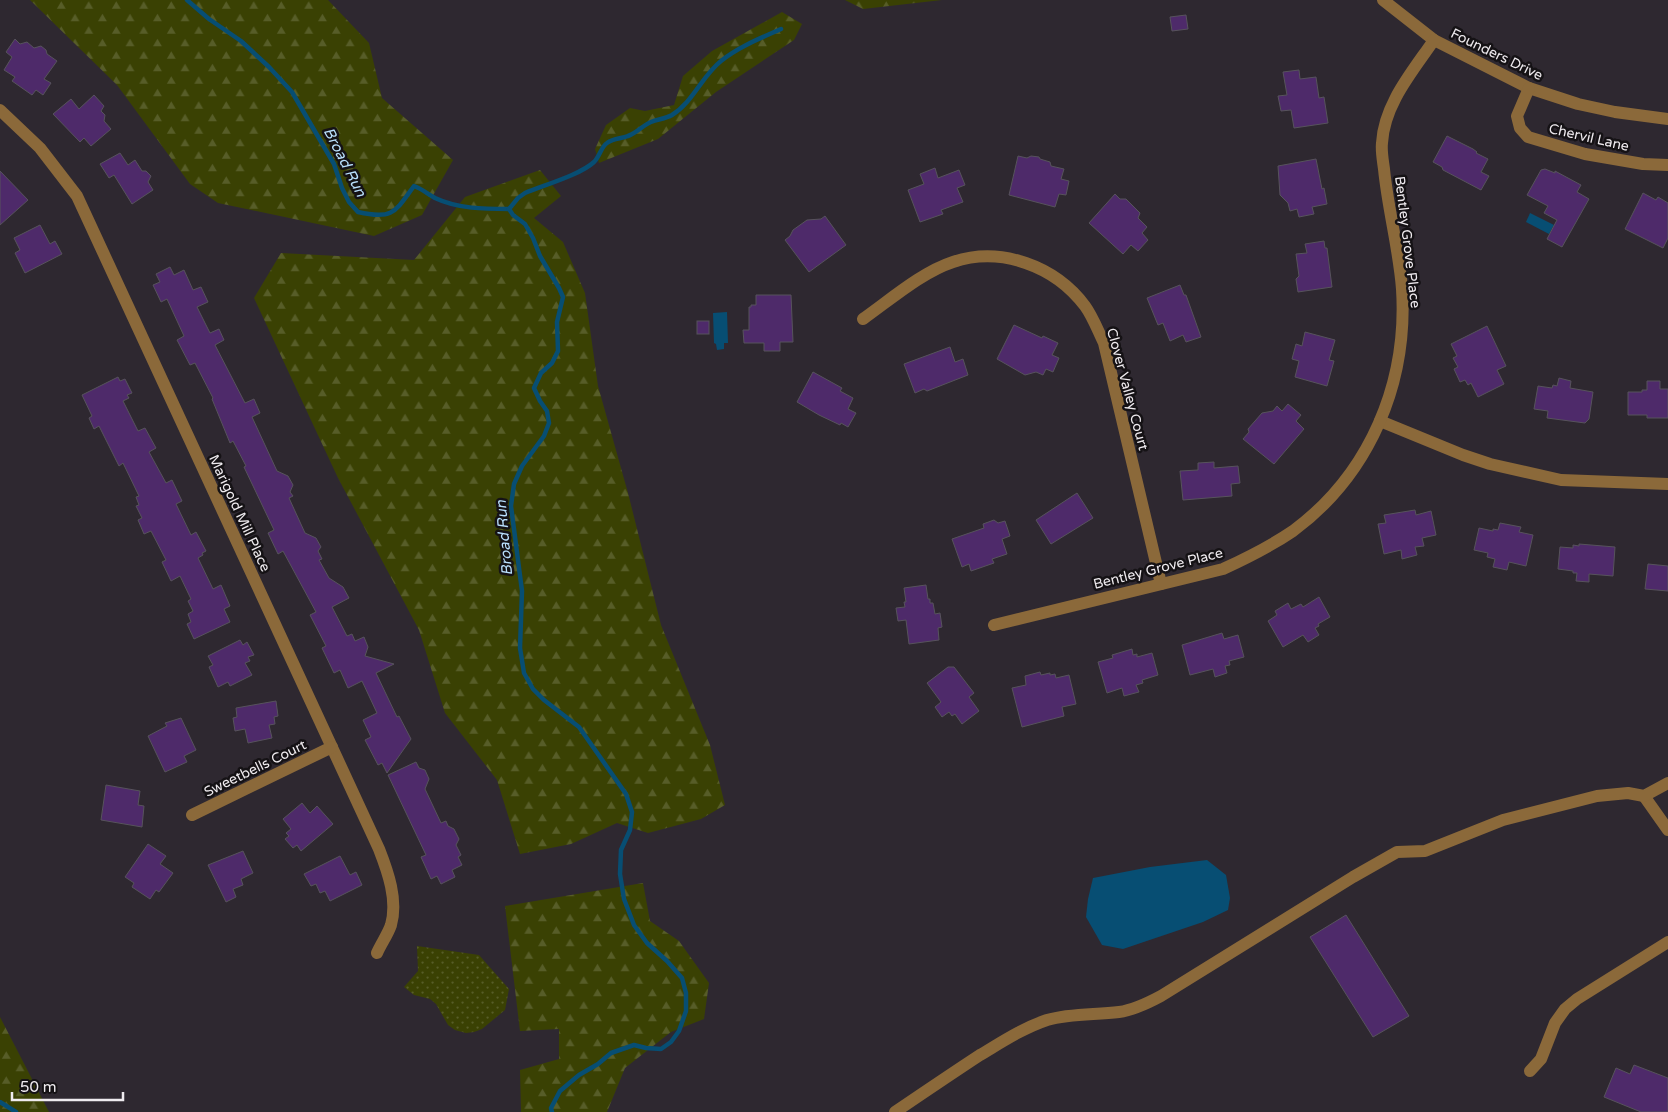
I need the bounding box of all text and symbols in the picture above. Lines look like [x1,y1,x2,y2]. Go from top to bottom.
street label: Founders Drive [1448,25,1546,84]
street label: Chervil Lane [1547,120,1631,155]
water label: Broad Run [320,124,371,201]
street label: Bentley Grove Place [1391,175,1424,309]
street label: Clover Valley Court [1103,326,1152,453]
street label: Marigold Mill Place [205,452,274,574]
water label: Broad Run [492,499,516,576]
street label: Bentley Grove Place [1092,544,1225,593]
street label: Sweetbells Court [201,736,310,801]
scale bar [12,1070,124,1102]
text: 50 m [20,1078,57,1096]

